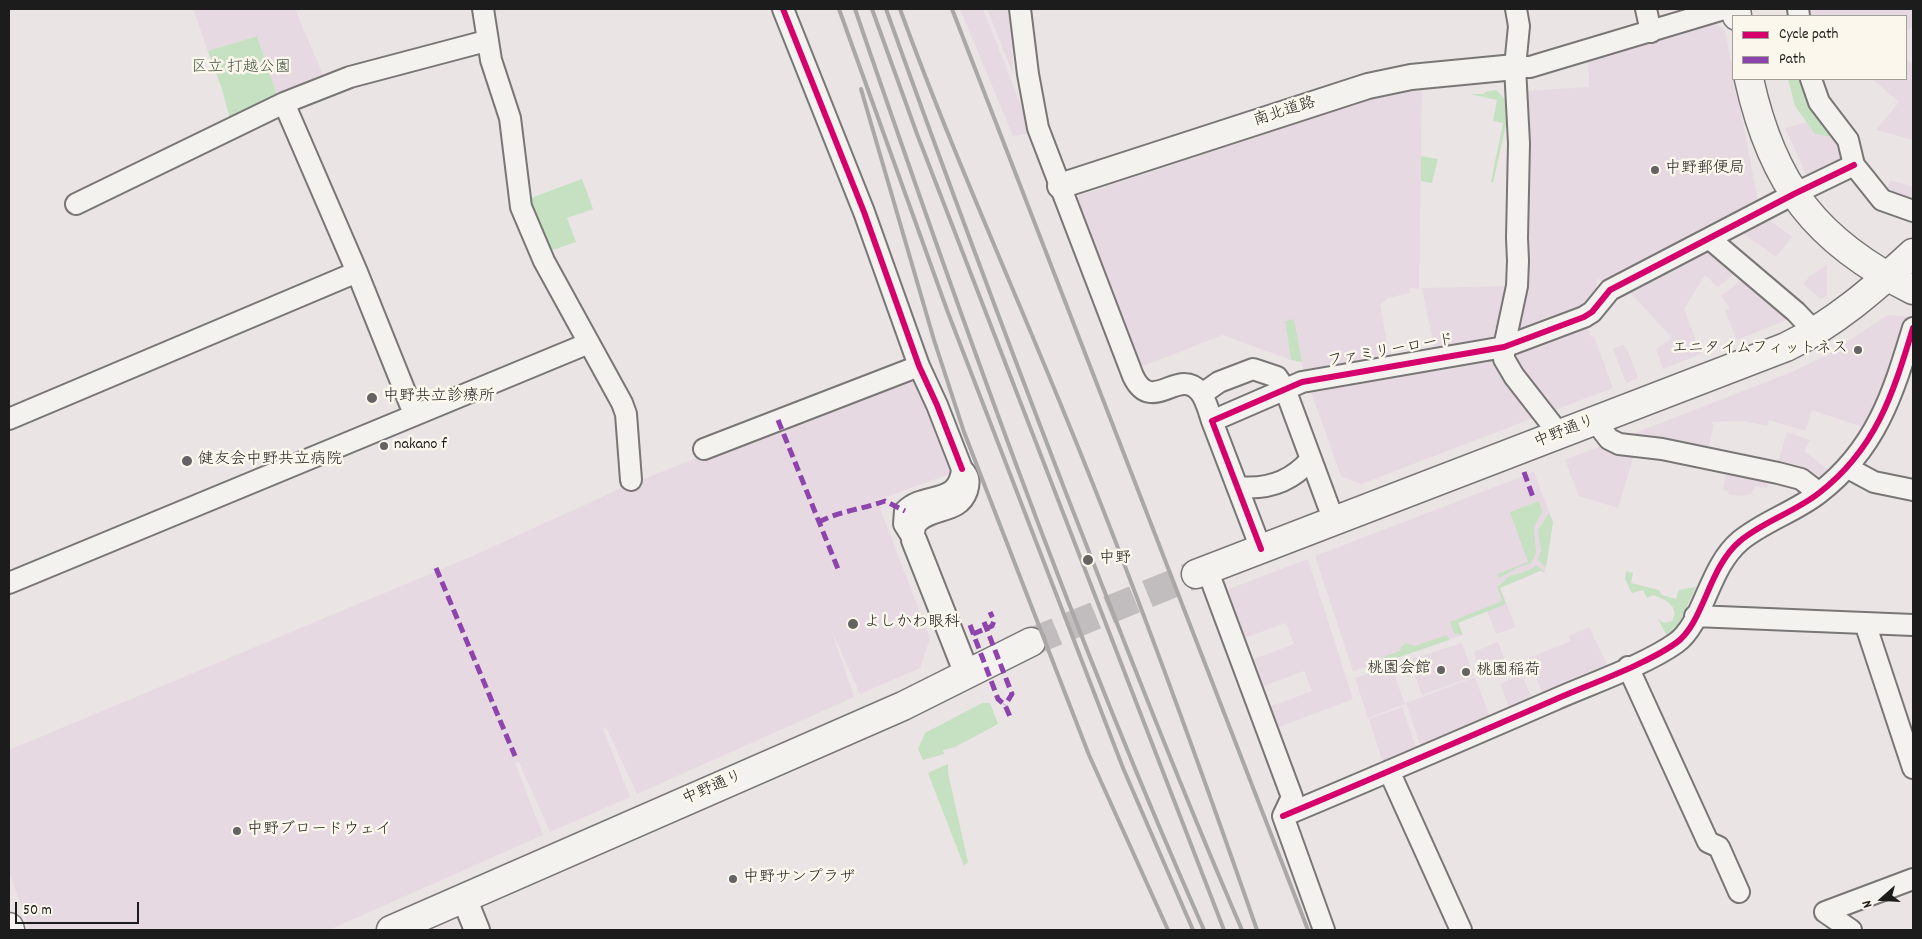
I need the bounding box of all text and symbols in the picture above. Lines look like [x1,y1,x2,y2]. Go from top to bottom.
legend [1732,15,1907,80]
text: Cycle path [1779,24,1838,46]
text: Path [1779,49,1805,71]
park label: 区立 打越公園 [191,59,291,79]
street label: 南北道路 [1252,94,1318,132]
place label: 中野郵便局 [1665,160,1745,180]
marker: 中野郵便局 [1649,164,1661,176]
street label: ファミリーロード [1326,331,1456,373]
place label: エニタイムフィットネス [1672,340,1848,360]
marker: エニタイムフィットネス [1852,344,1864,356]
place label: 中野共立診療所 [383,388,495,408]
marker: 中野共立診療所 [365,391,379,405]
street label: 中野通り [1532,413,1598,453]
place label: nakano f [394,436,447,456]
marker: nakano f [378,440,390,452]
place label: 健友会中野共立病院 [198,451,342,471]
marker: 健友会中野共立病院 [180,454,194,468]
place label: 中野 [1099,550,1131,570]
marker: 中野 [1081,553,1095,567]
place label: よしかわ眼科 [864,614,960,634]
marker: よしかわ眼科 [846,617,860,631]
place label: 桃園会館 [1367,660,1431,680]
place label: 桃園稲荷 [1476,662,1540,682]
marker: 桃園会館 [1435,664,1447,676]
marker: 桃園稲荷 [1460,666,1472,678]
street label: 中野通り [680,768,746,810]
place label: 中野ブロードウェイ [247,821,391,841]
marker: 中野ブロードウェイ [231,825,243,837]
place label: 中野サンプラザ [743,869,855,889]
marker: 中野サンプラザ [727,873,739,885]
north arrow [1857,874,1907,924]
scale bar [18,892,141,924]
text: N [1857,897,1878,910]
text: 50 m [23,900,52,922]

